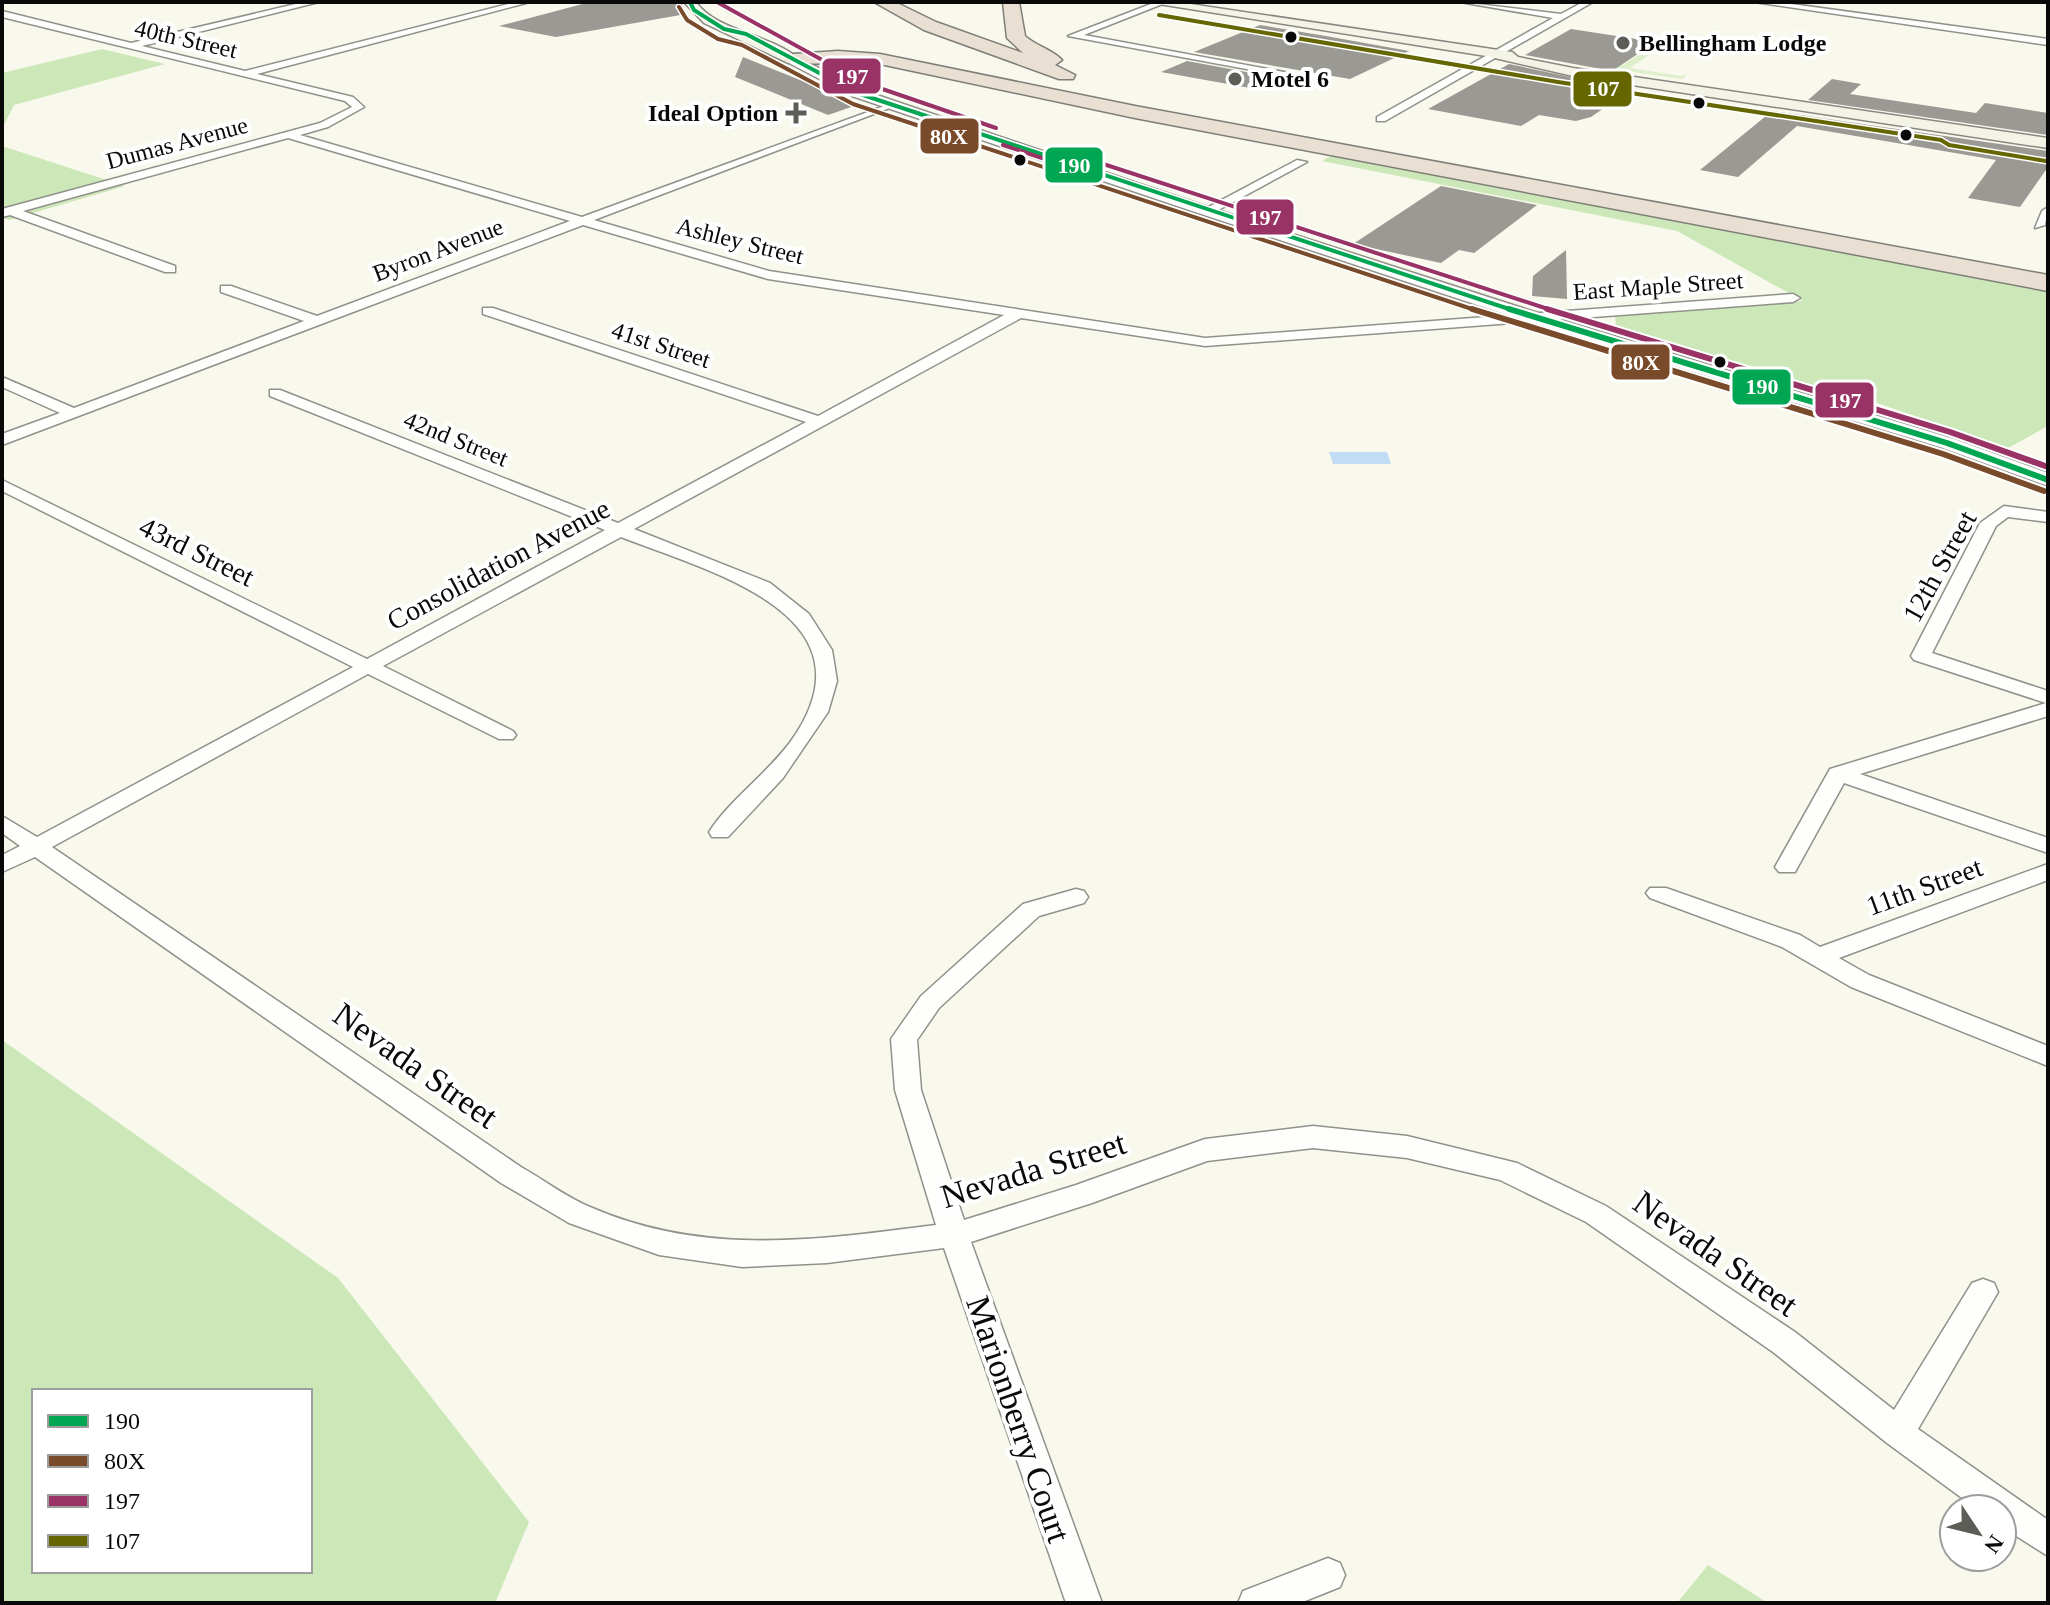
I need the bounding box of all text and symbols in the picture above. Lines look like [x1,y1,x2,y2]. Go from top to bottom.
street label: 40th Street [132,15,240,64]
unlabelled marker [1283,29,1299,45]
place label: Bellingham Lodge [1639,30,1827,56]
marker: Bellingham Lodge [1614,34,1632,52]
line badge: 197 [821,57,882,95]
text: 197 [836,64,869,89]
place label: Motel 6 [1251,66,1329,92]
marker: Motel 6 [1226,70,1244,88]
line badge: 107 [1572,70,1633,108]
text: 107 [1587,76,1620,101]
unlabelled marker [1691,95,1707,111]
place label: Ideal Option [648,100,778,126]
marker: Ideal Option [785,102,807,124]
street label: Dumas Avenue [103,112,251,174]
line badge: 80X [919,117,980,155]
text: 80X [930,124,968,149]
unlabelled marker [1898,127,1914,143]
line badge: 190 [1044,146,1104,184]
unlabelled marker [1012,152,1028,168]
text: 190 [1058,153,1091,178]
line badge: 197 [1235,198,1295,236]
text: 197 [1249,205,1282,230]
street label: Byron Avenue [369,213,507,287]
street label: Ashley Street [674,213,807,269]
street label: East Maple Street [1572,267,1744,305]
street label: 41st Street [608,317,714,373]
line badge: 80X [1610,343,1671,381]
text: 80X [1622,350,1660,375]
unlabelled marker [1712,354,1728,370]
line badge: 190 [1731,368,1792,406]
text: 190 [1746,374,1779,399]
line badge: 197 [1814,381,1875,419]
text: 197 [1829,388,1862,413]
street label: 42nd Street [400,406,512,472]
street label: Consolidation Avenue [382,493,615,636]
street label: 12th Street [1896,505,1983,627]
street label: 43rd Street [134,510,259,593]
street label: 11th Street [1862,851,1987,922]
street label: Nevada Street [327,995,505,1136]
street label: Nevada Street [936,1124,1131,1215]
street label: Nevada Street [1627,1183,1805,1324]
street label: Marionberry Court [959,1291,1078,1548]
legend [32,1389,312,1573]
text: 190 [104,1408,140,1434]
text: 80X [104,1448,145,1474]
text: 197 [104,1488,140,1514]
north arrow [1938,1493,2018,1573]
text: 107 [104,1528,140,1554]
text: N [1979,1531,2009,1558]

